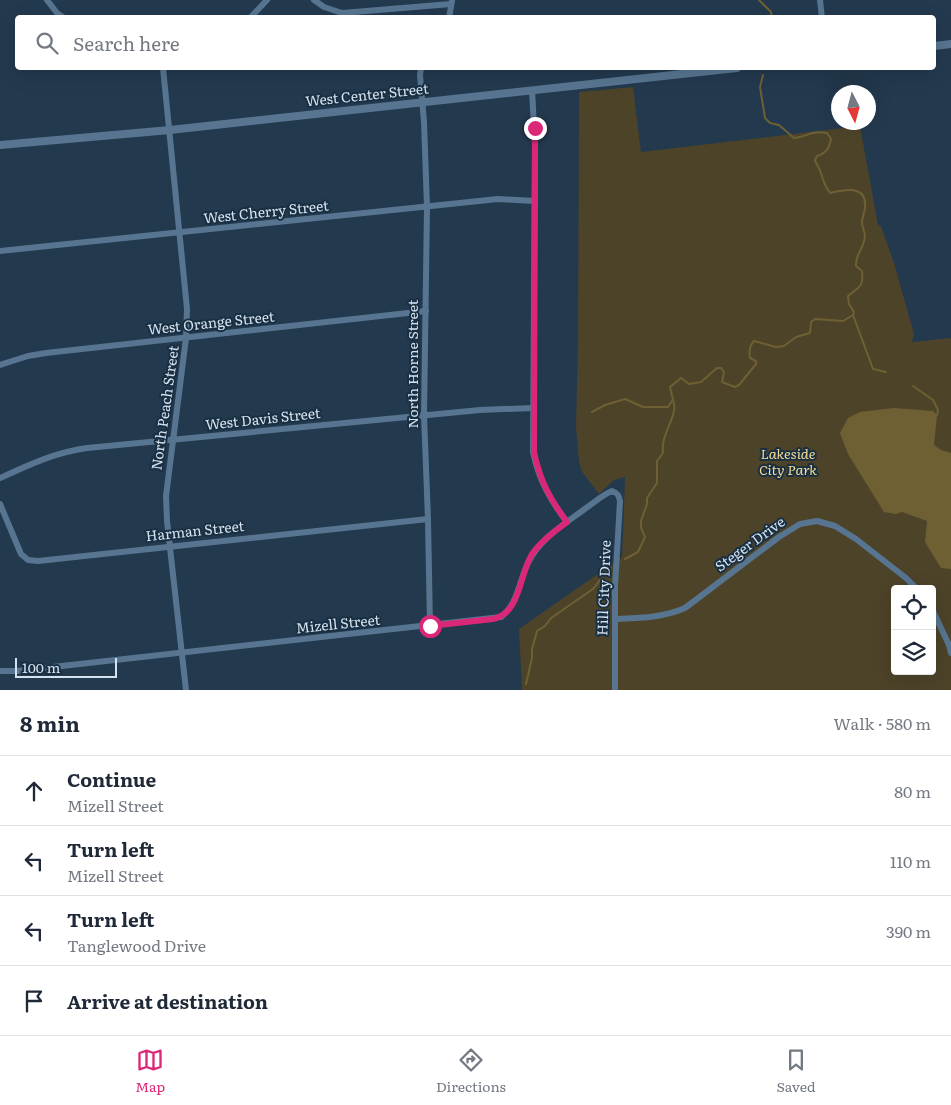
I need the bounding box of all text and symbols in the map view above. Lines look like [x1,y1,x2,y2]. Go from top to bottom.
search box [15,15,936,70]
icon: search [33,29,61,57]
text: Search here [73,29,180,57]
street label: West Center Street [304,78,430,110]
north arrow [831,85,876,130]
route end [524,117,547,140]
street label: West Cherry Street [202,194,330,228]
street label: North Horne Street [402,299,422,429]
street label: West Orange Street [147,305,276,339]
street label: North Peach Street [145,344,183,471]
street label: West Davis Street [204,402,322,434]
park label: Lakeside City Park [759,443,817,479]
street label: Steger Drive [710,511,788,575]
street label: Harman Street [145,515,245,545]
street label: Hill City Drive [591,540,615,636]
map controls [891,585,936,675]
button: locate [891,585,936,630]
street label: Mizell Street [295,609,381,637]
route start [419,615,442,638]
button: layers [891,630,936,675]
scale bar [15,655,118,678]
text: 100 m [22,657,60,677]
text: 8 min [20,707,80,738]
text: Walk · 580 m [833,711,931,735]
text: Continue [67,765,156,793]
icon: ahead [20,777,48,805]
text: 80 m [894,779,931,803]
text: Mizell Street [67,793,164,817]
text: Turn left [67,835,154,863]
icon: left [20,847,48,875]
text: 110 m [890,849,931,873]
text: Mizell Street [67,863,164,887]
text: Turn left [67,905,154,933]
icon: left [20,917,48,945]
text: 390 m [886,919,931,943]
text: Tanglewood Drive [67,933,206,957]
icon: arrive [20,987,48,1015]
text: Arrive at destination [67,987,268,1015]
tab: Map [135,1046,165,1096]
tab: Directions [436,1046,506,1096]
tab: Saved [777,1046,816,1096]

